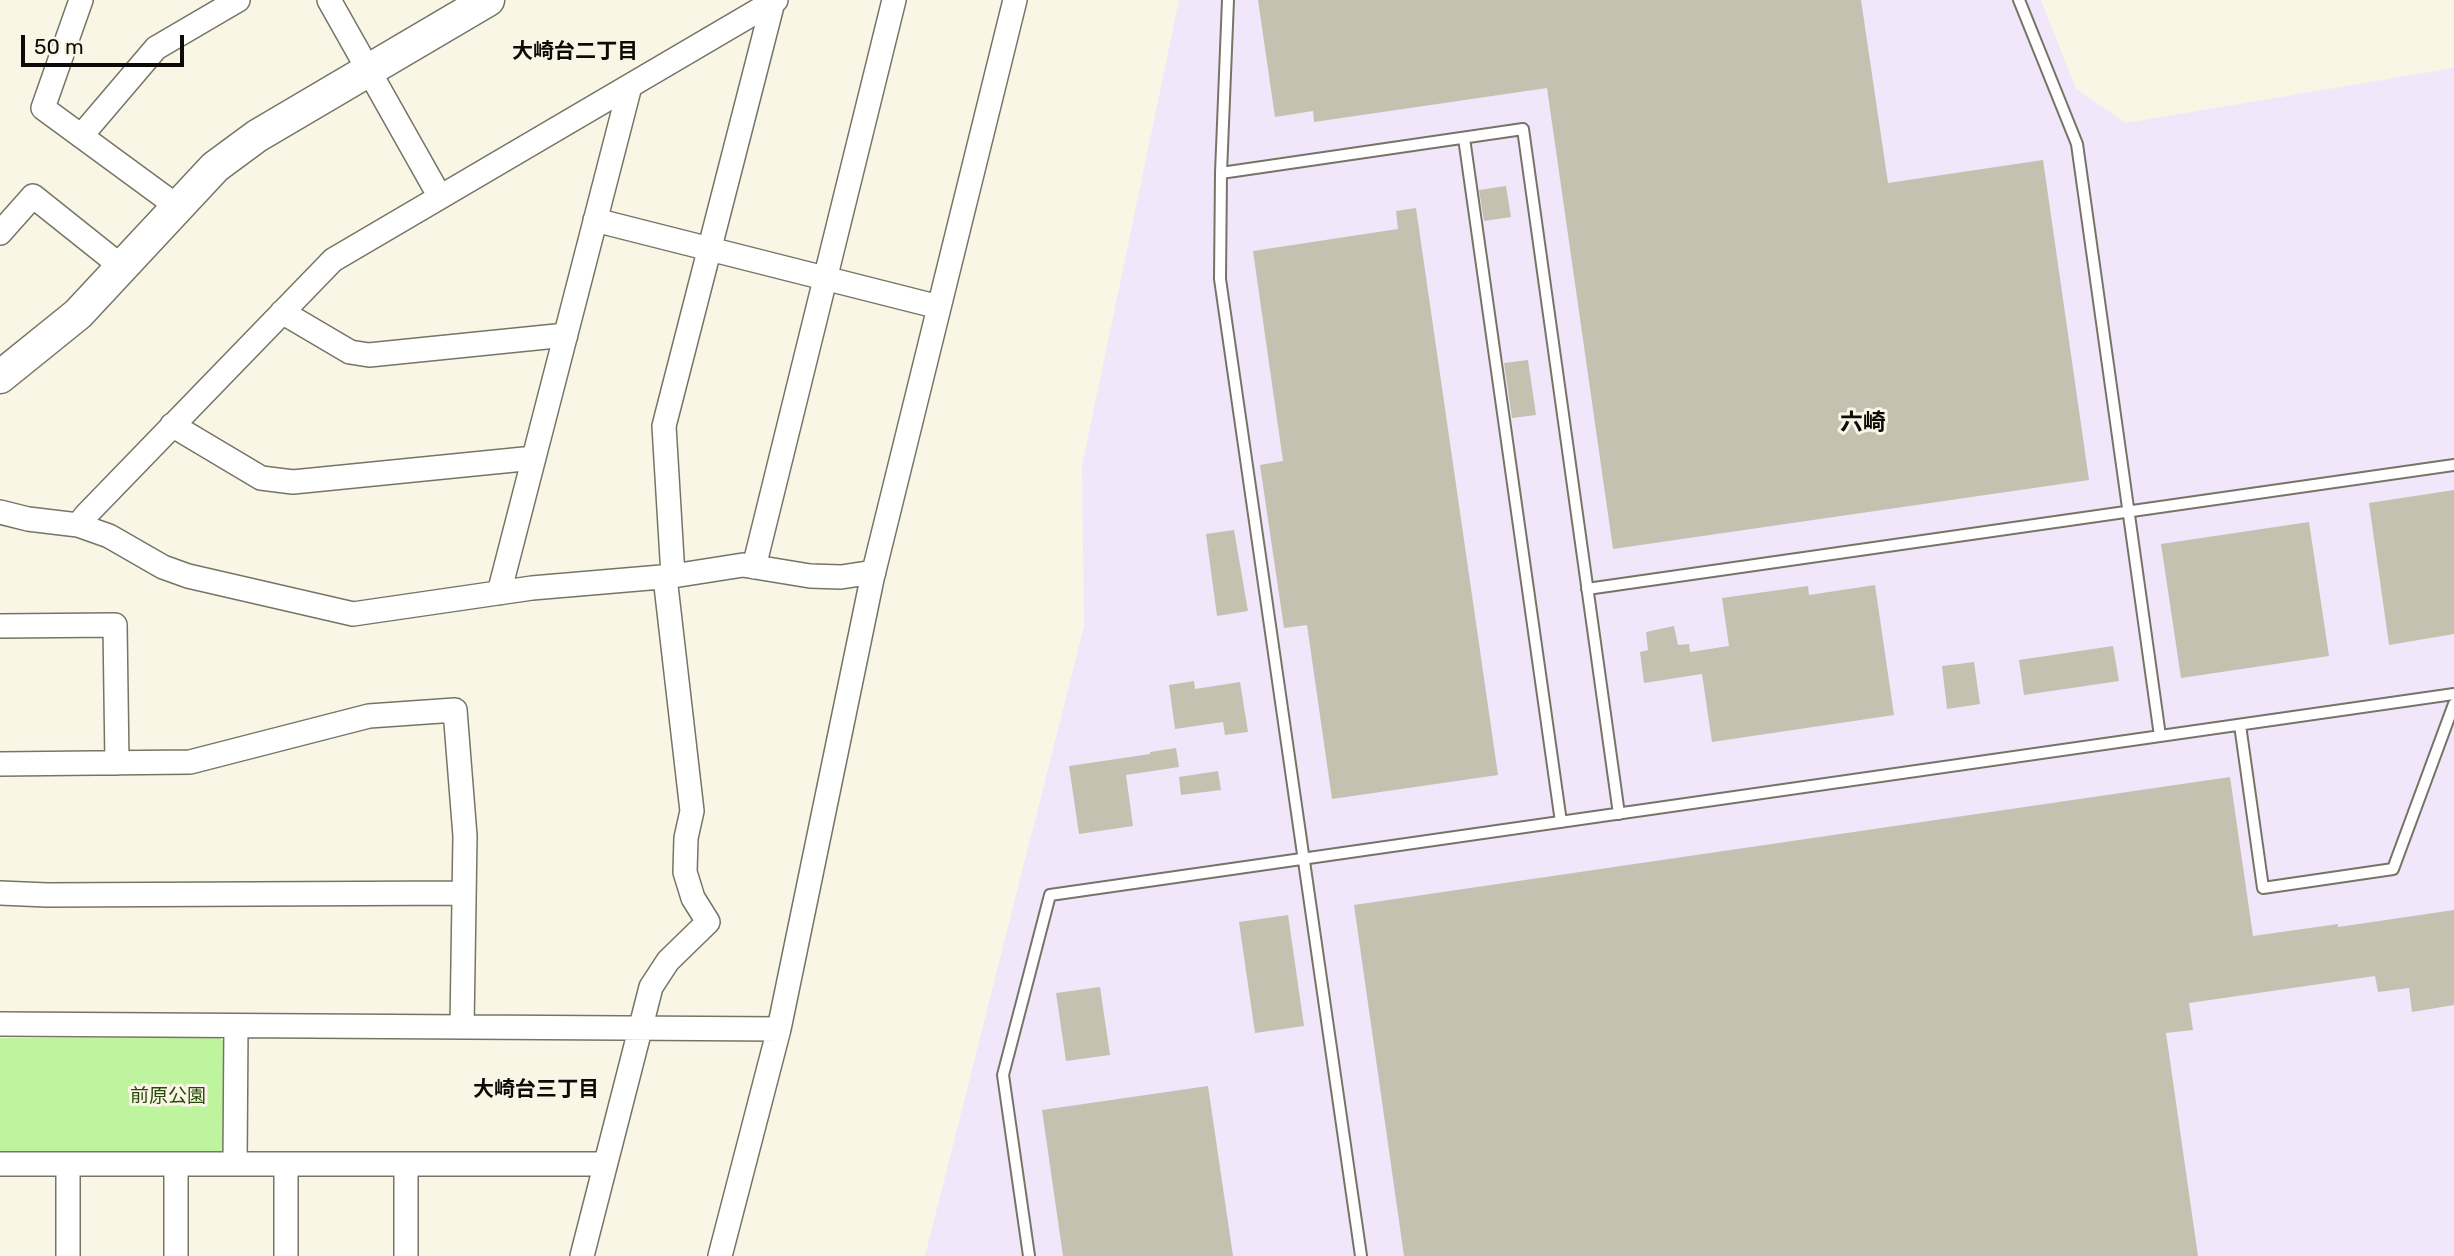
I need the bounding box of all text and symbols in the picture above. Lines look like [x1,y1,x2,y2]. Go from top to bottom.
scale bar [24,21,187,65]
text: 50 m [34,34,84,59]
district label: 大崎台二丁目 [512,39,638,65]
district label: 六崎 [1840,409,1886,437]
district label: 大崎台三丁目 [473,1077,599,1103]
park label: 前原公園 [130,1086,206,1108]

